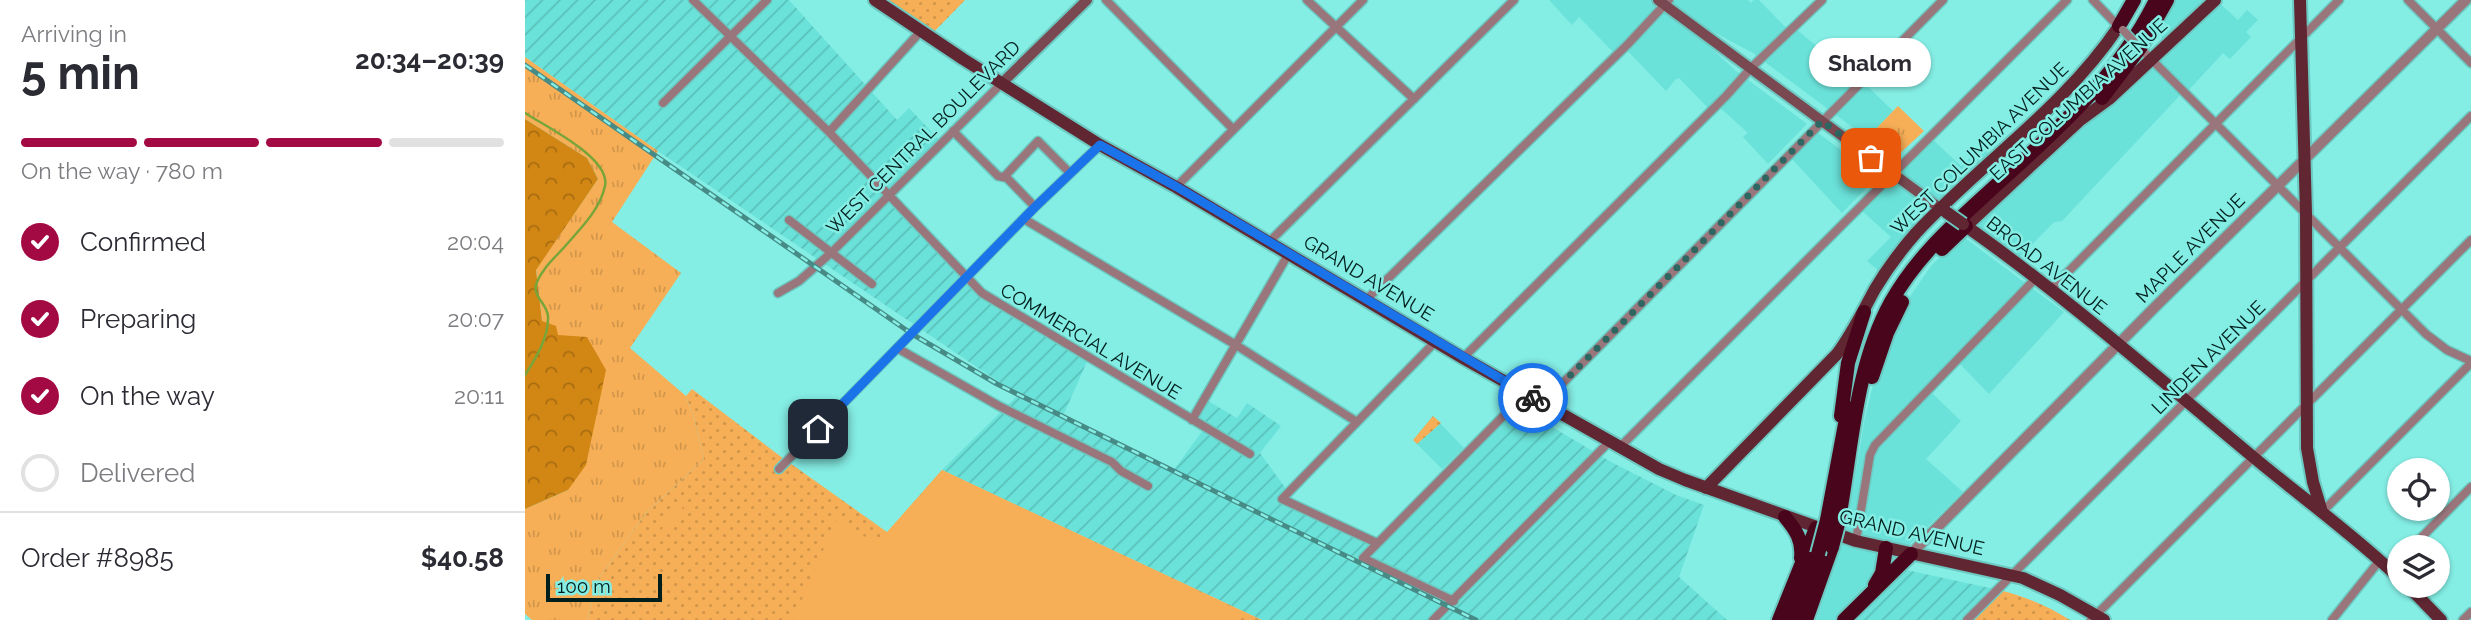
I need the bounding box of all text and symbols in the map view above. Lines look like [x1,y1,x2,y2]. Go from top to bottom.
street label: EAST COLUMBIA AVENUE [1985,14,2171,184]
text: Arriving in [21,20,127,47]
street label: WEST CENTRAL BOULEVARD [822,36,1024,238]
callout: Shalom [1810,39,1932,88]
text: 20:34–20:39 [355,45,504,75]
text: 5 min [21,46,140,100]
text: Shalom [1828,49,1912,76]
street label: WEST COLUMBIA AVENUE [1886,57,2072,239]
pin [1841,128,1901,188]
icon: bag [1852,139,1890,177]
text: On the way · 780 m [21,157,223,184]
street label: MAPLE AVENUE [2131,189,2249,307]
street label: BROAD AVENUE [1983,211,2111,319]
icon: check [21,223,59,261]
text: Confirmed [80,227,206,257]
text: 20:04 [447,228,504,255]
street label: GRAND AVENUE [1300,230,1438,326]
street label: COMMERCIAL AVENUE [997,278,1185,404]
street label: LINDEN AVENUE [2147,296,2269,418]
icon: check [21,300,59,338]
text: Preparing [80,304,196,334]
text: 20:07 [447,305,504,332]
courier [1498,363,1568,433]
icon: check [21,377,59,415]
icon: bike [1514,379,1552,417]
text: On the way [80,381,215,411]
text: 20:11 [454,382,504,409]
pin [788,399,848,459]
icon: home [799,410,837,448]
text: Delivered [80,458,195,488]
map controls [2387,458,2450,598]
button: locate [2387,458,2450,521]
street label: GRAND AVENUE [1837,505,1987,559]
button: layers [2387,535,2450,598]
text: Order #8985 [21,543,174,573]
text: $40.58 [421,543,504,573]
scale bar [546,571,661,603]
text: 100 m [557,575,611,597]

